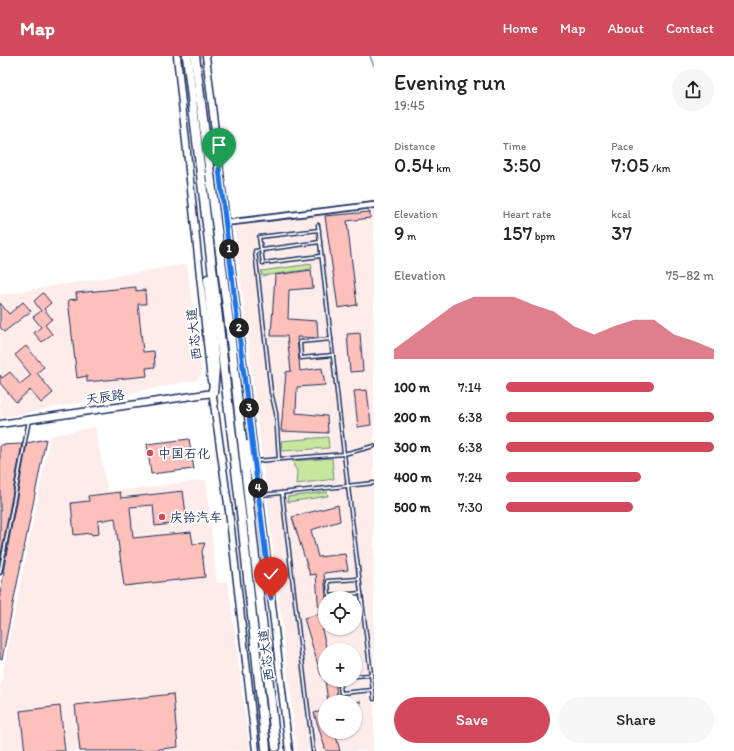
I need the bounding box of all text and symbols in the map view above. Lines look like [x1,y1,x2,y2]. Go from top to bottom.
text: Map [20,17,55,40]
text: Home [503,20,538,37]
text: Map [560,20,586,37]
text: About [608,20,644,37]
text: Contact [666,20,714,37]
text: Evening run [394,69,506,96]
button: share [672,69,714,111]
text: 19:45 [394,98,425,113]
pin [202,128,236,169]
icon: arrive [208,134,230,156]
text: Distance [394,140,435,153]
text: Time [503,140,526,153]
text: Pace [611,140,633,153]
text: 0.54 [394,153,434,177]
text: 3:50 [503,153,541,177]
text: 7:05 [611,153,649,177]
text: km [434,162,451,175]
text: /km [649,162,671,175]
text: Elevation [394,208,438,221]
text: Heart rate [503,208,551,221]
text: kcal [611,208,631,221]
text: 9 [394,221,404,245]
text: 157 [503,221,532,245]
text: 37 [611,221,632,245]
text: m [404,230,416,243]
text: bpm [532,230,555,243]
pin: 1 [219,239,239,259]
text: 1 [226,242,232,255]
text: Elevation [394,268,446,283]
text: 75–82 m [666,268,714,283]
street label: 西芯大道 [184,307,204,361]
pin: 2 [229,318,249,338]
text: 2 [236,321,242,334]
text: 100 m [394,380,430,395]
text: 7:14 [458,380,481,395]
street label: 天辰路 [85,387,125,407]
pin: 3 [239,398,259,418]
text: 3 [246,401,252,414]
text: 200 m [394,410,431,425]
text: 6:38 [458,410,482,425]
text: 300 m [394,440,431,455]
text: 6:38 [458,440,482,455]
place label: 中国石化 [158,446,210,461]
marker: 中国石化 [145,448,155,458]
text: 400 m [394,470,432,485]
text: 7:24 [458,470,482,485]
pin: 4 [248,478,268,498]
text: 4 [255,481,261,494]
text: 500 m [394,500,431,515]
text: 7:30 [458,500,483,515]
place label: 庆铃汽车 [170,510,222,525]
marker: 庆铃汽车 [157,512,167,522]
pin [254,557,288,598]
icon: check [260,563,282,585]
map controls [318,591,362,739]
button: locate [318,591,362,635]
street label: 西芯大道 [255,628,277,682]
button: + [318,643,362,687]
button: − [318,695,362,739]
button: Save [394,697,550,743]
button: Share [558,697,714,743]

